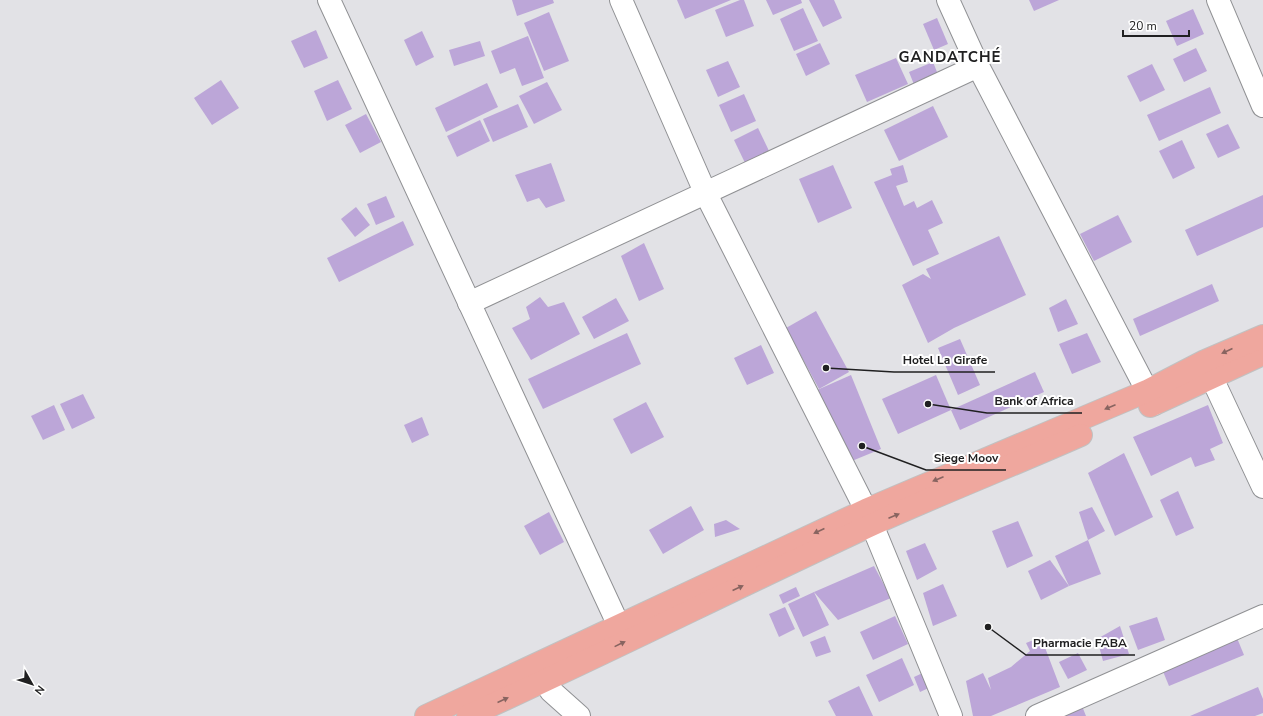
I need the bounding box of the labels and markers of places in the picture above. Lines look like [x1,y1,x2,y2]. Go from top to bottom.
callout: Hotel La Girafe [894,348,995,372]
callout: Bank of Africa [987,389,1082,413]
callout: Siege Moov [926,446,1006,470]
callout: Pharmacie FABA [1026,631,1135,655]

